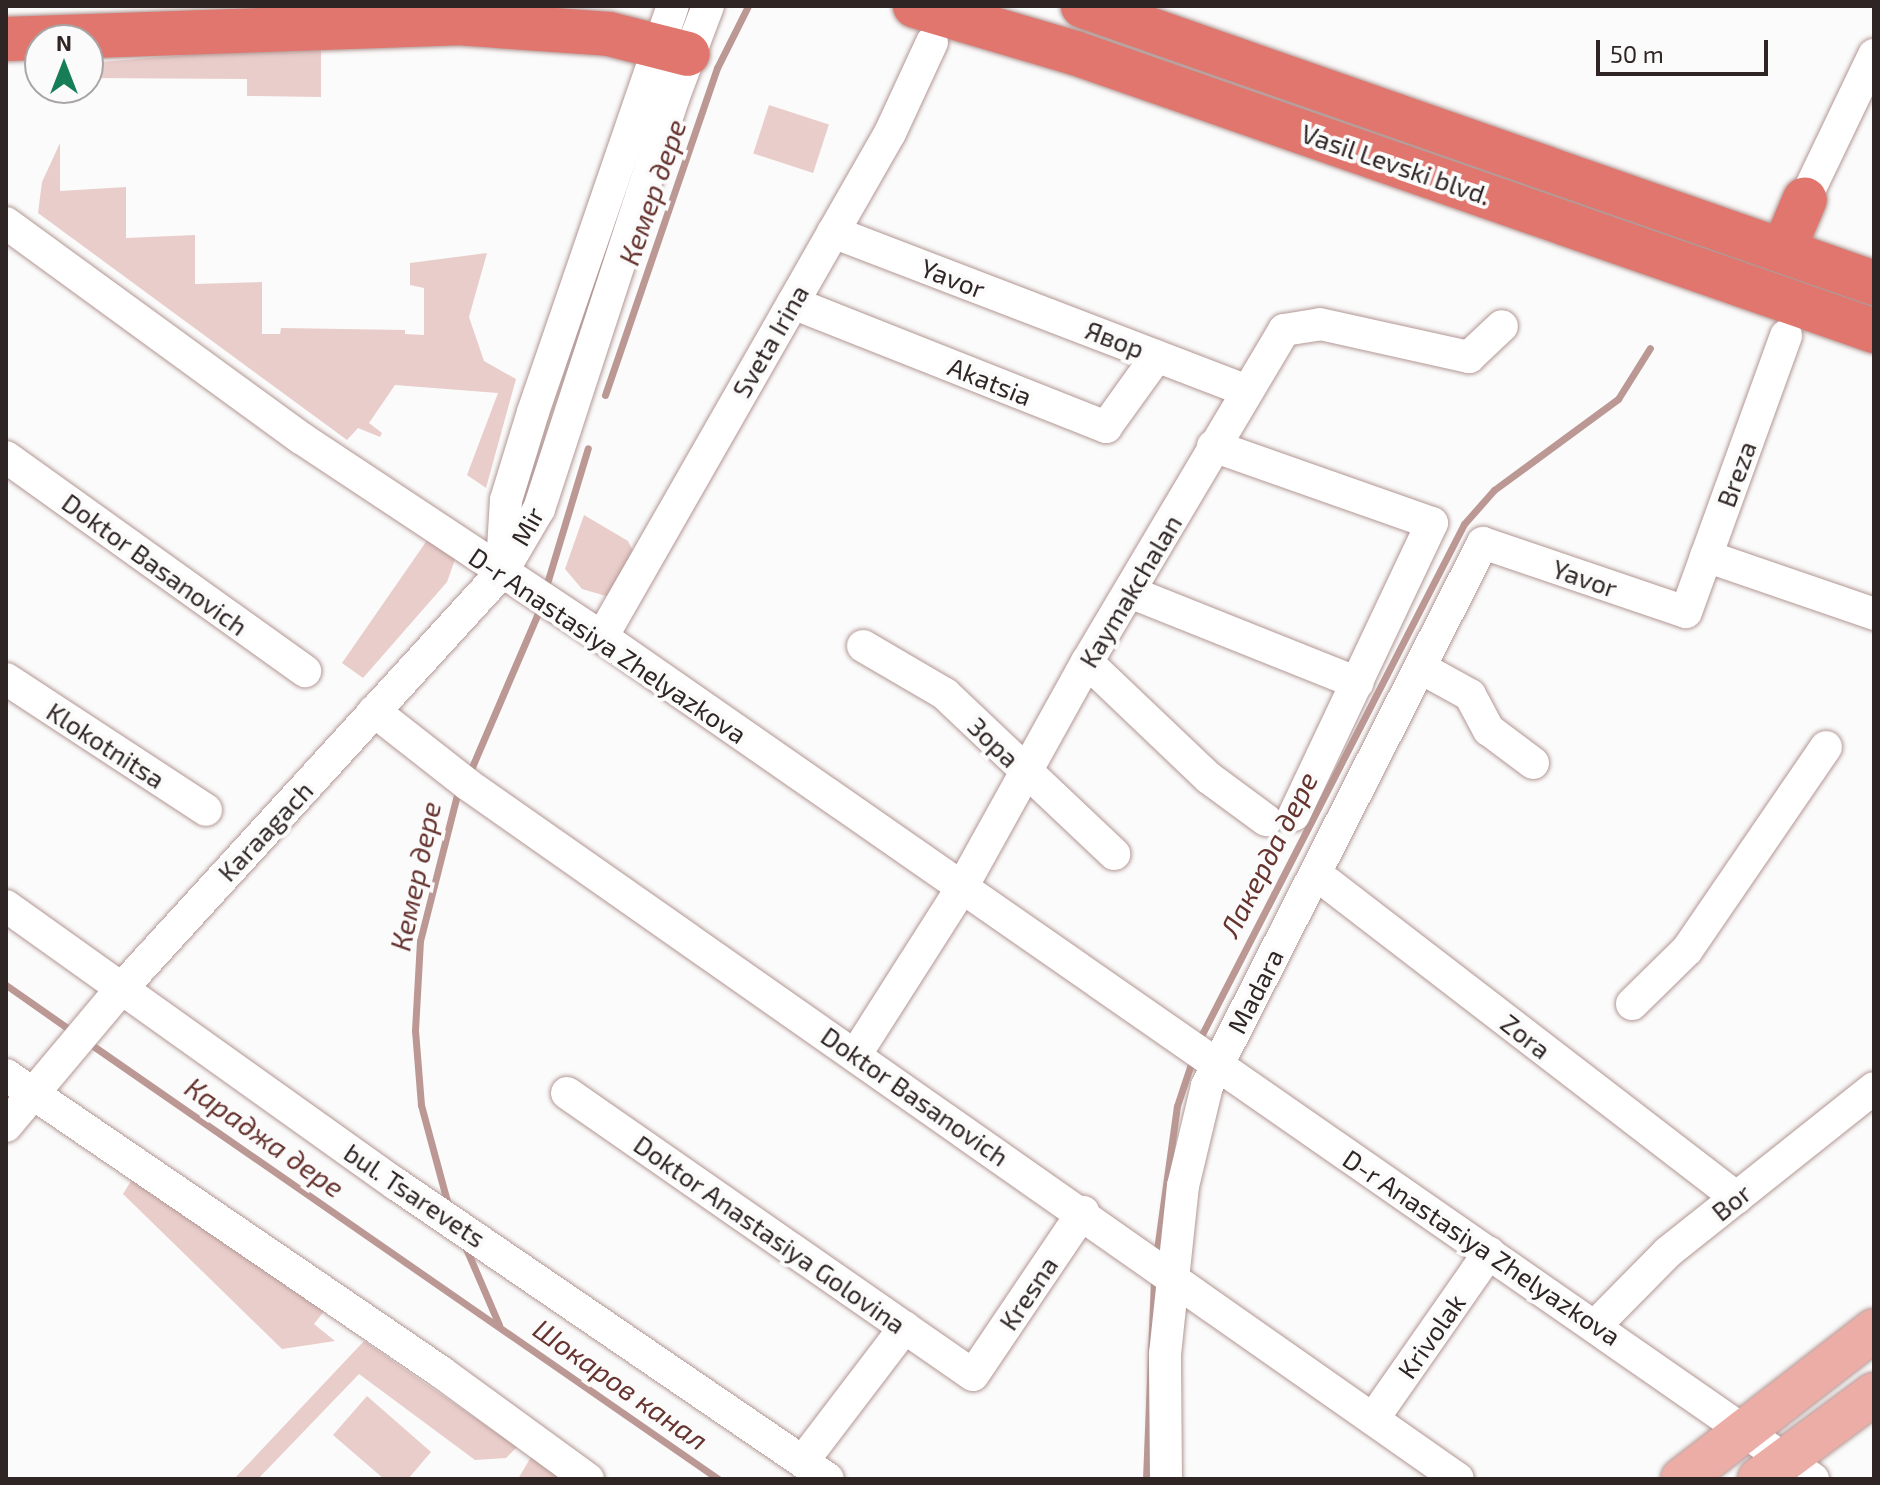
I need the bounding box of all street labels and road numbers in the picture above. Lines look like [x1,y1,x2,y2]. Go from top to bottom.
street label: Vasil Levski blvd. [1297,117,1495,211]
street label: Yavor [916,252,990,304]
street label: Sveta Irina [725,279,815,403]
street label: Явор [1081,314,1149,364]
street label: Akatsia [944,350,1036,412]
street label: Breza [1710,437,1762,511]
street label: Doktor Basanovich [56,486,254,642]
street label: Mir [504,501,550,551]
street label: Kaymakchalan [1072,509,1188,673]
street label: D-r Anastasiya Zhelyazkova [463,540,753,750]
street label: Yavor [1549,552,1621,604]
street label: Klokotnitsa [41,695,171,795]
street label: Зора [962,710,1026,774]
street label: Karaagach [211,775,319,887]
street label: Madara [1220,943,1290,1039]
street label: Zora [1495,1007,1557,1065]
street label: Doktor Basanovich [815,1020,1015,1172]
street label: Doktor Anastasiya Golovina [628,1128,912,1340]
street label: bul. Tsarevets [338,1136,492,1254]
street label: D-r Anastasiya Zhelyazkova [1337,1142,1627,1352]
street label: Bor [1705,1177,1757,1227]
street label: Kresna [992,1250,1064,1336]
street label: Krivolak [1391,1288,1471,1384]

